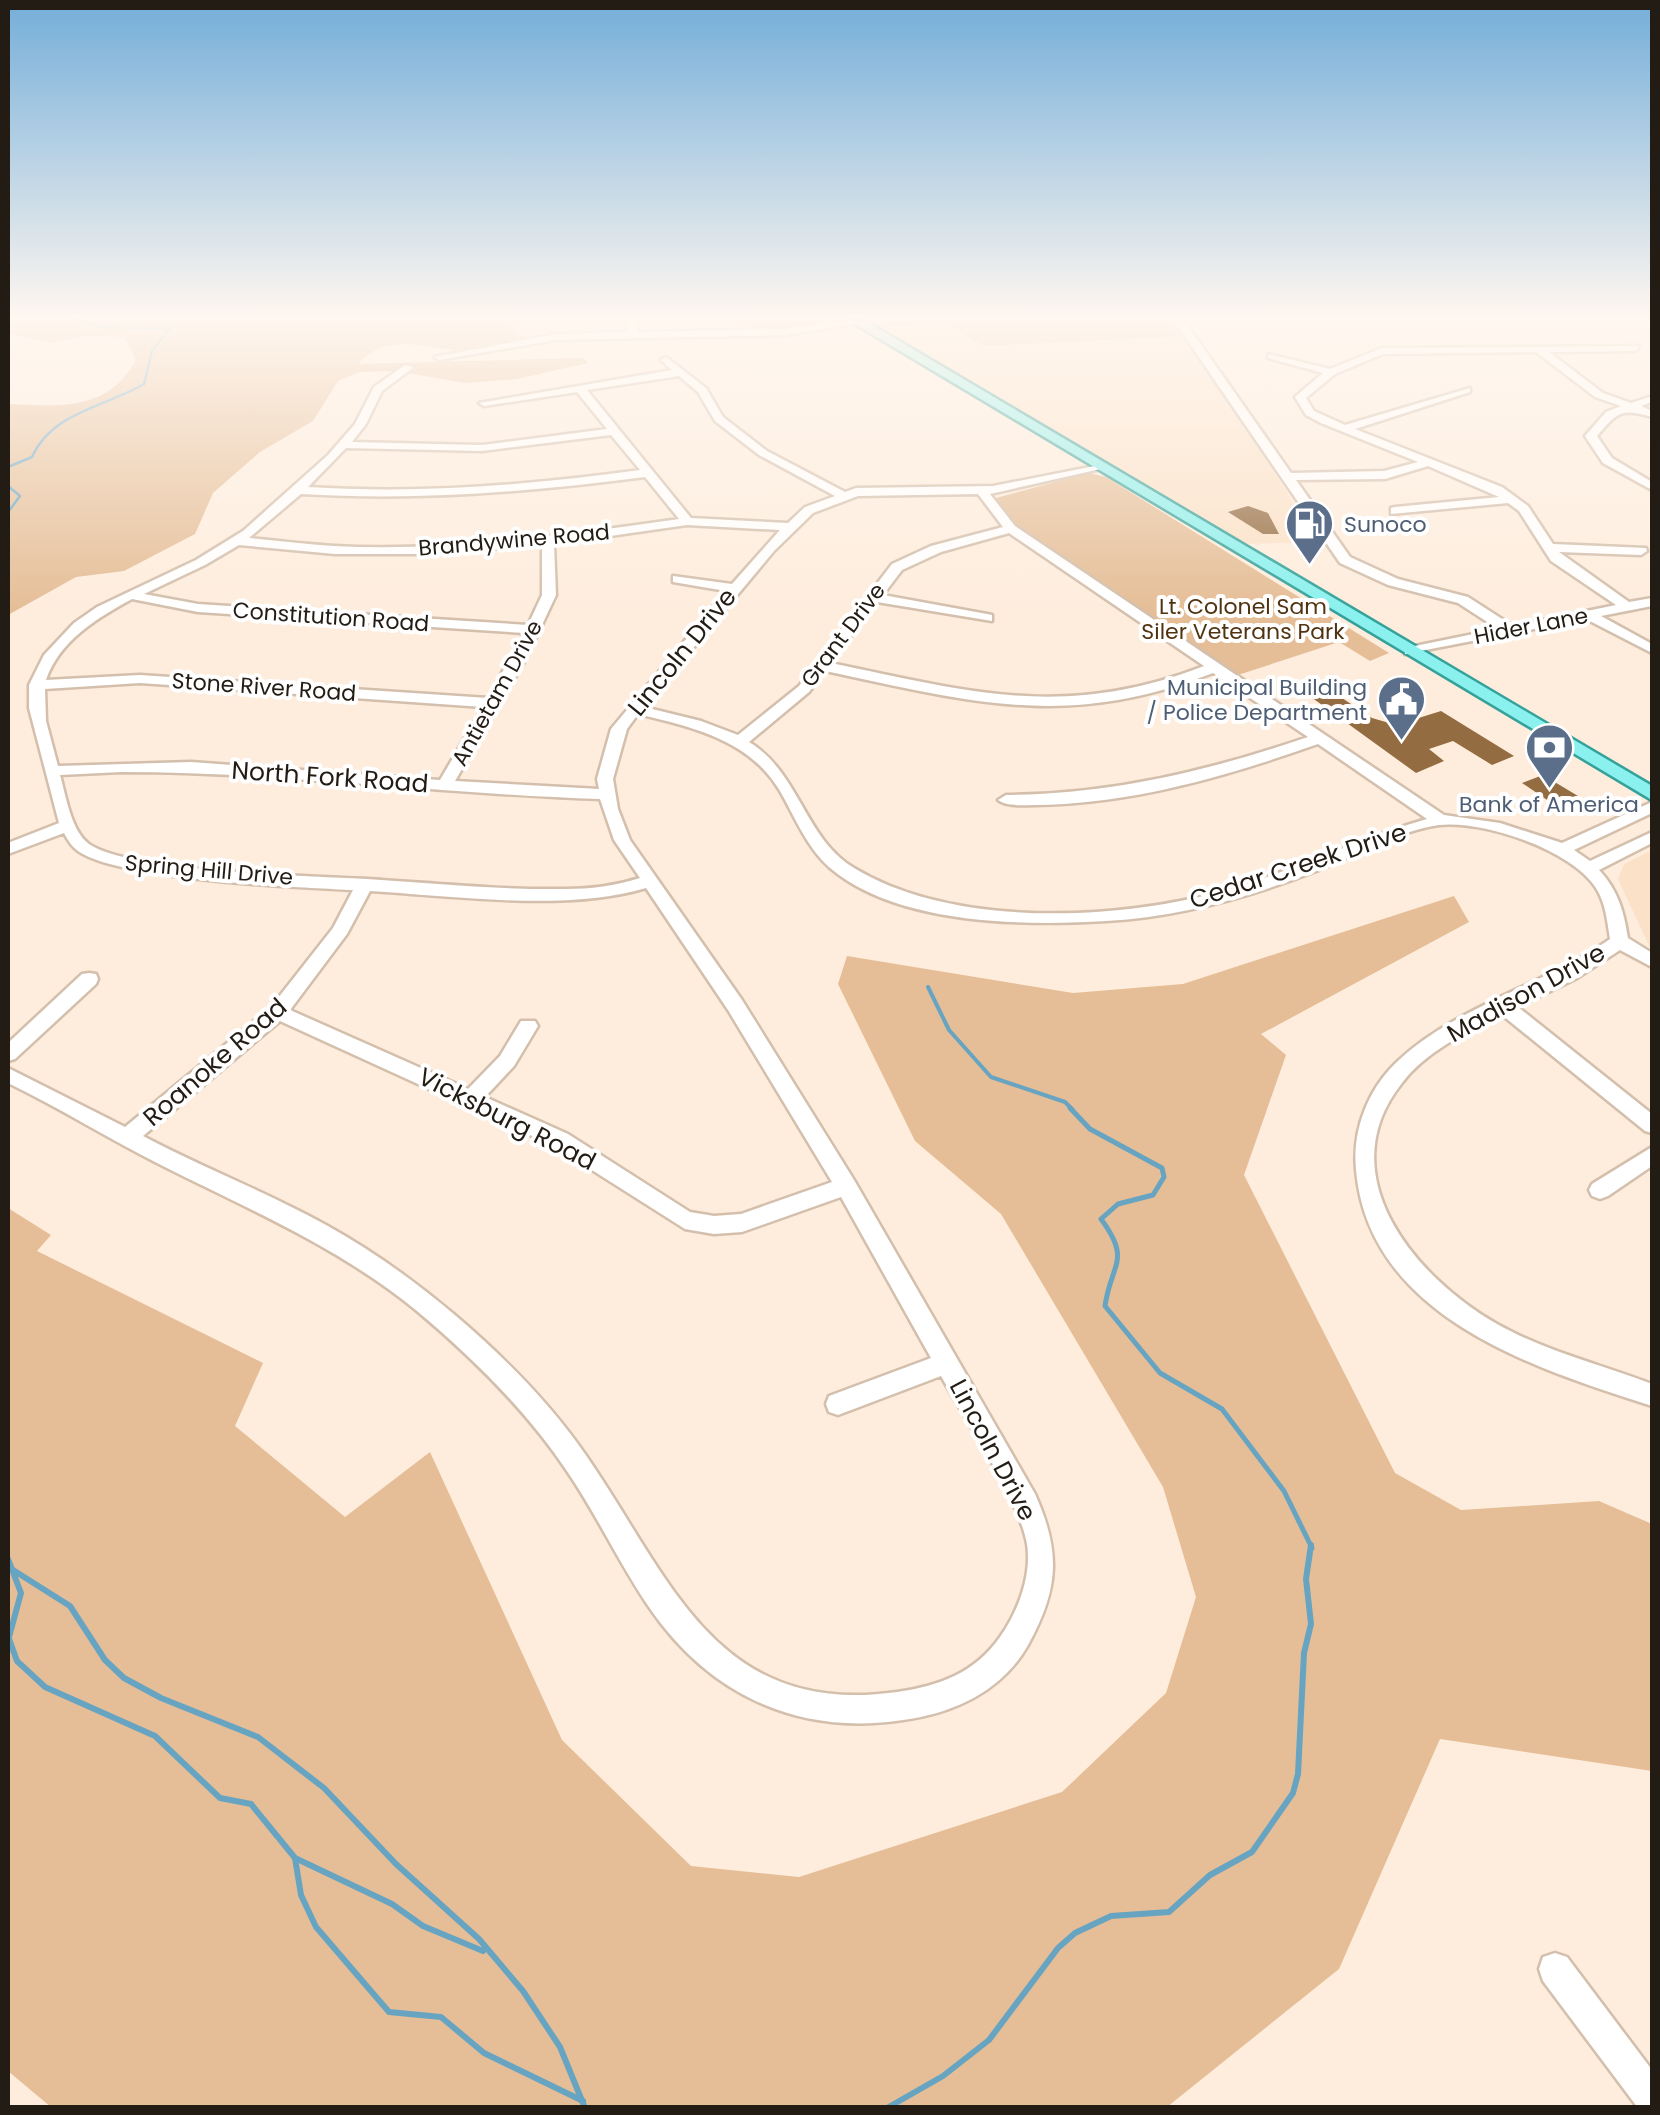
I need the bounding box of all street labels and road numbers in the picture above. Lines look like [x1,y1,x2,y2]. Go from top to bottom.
street label: Brandywine Road [417,516,611,564]
street label: Grant Drive [794,576,892,694]
street label: Lincoln Drive [619,581,745,723]
street label: Constitution Road [232,595,430,639]
street label: Hider Lane [1471,600,1591,652]
street label: Antietam Drive [444,614,550,772]
street label: Stone River Road [171,665,357,709]
street label: North Fork Road [230,753,430,801]
street label: Cedar Creek Drive [1185,814,1411,918]
street label: Spring Hill Drive [124,847,294,893]
street label: Madison Drive [1441,935,1611,1051]
street label: Roanoke Road [136,990,294,1134]
street label: Vicksburg Road [412,1059,602,1179]
street label: Lincoln Drive [941,1373,1045,1527]

